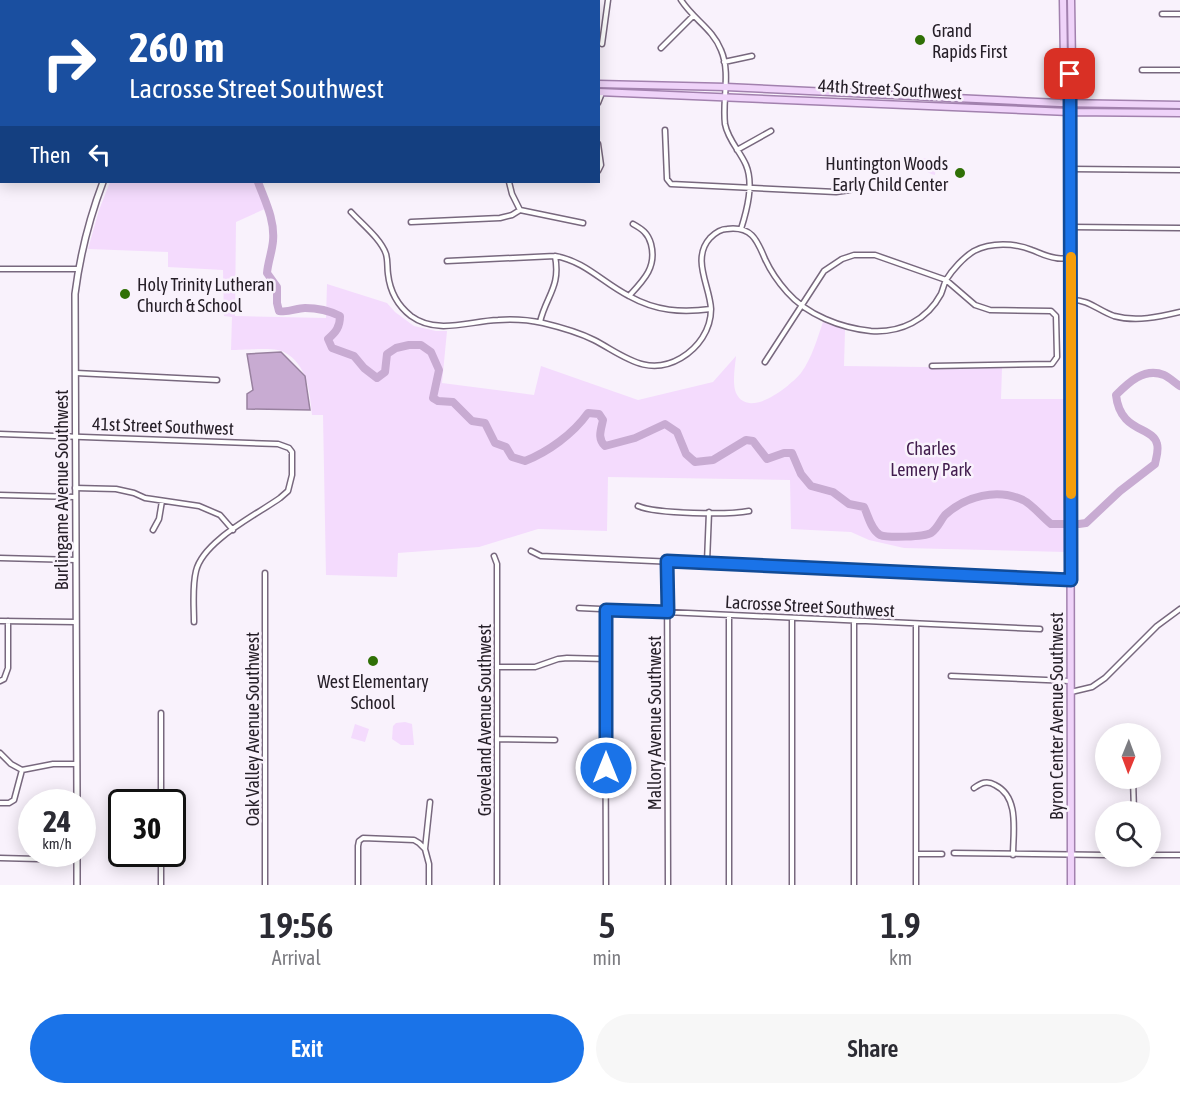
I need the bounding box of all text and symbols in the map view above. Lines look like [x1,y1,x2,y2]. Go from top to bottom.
place label: Grand Rapids First [932,20,1008,62]
text: 260 m [129,23,224,71]
icon: right [30,24,108,102]
marker: Grand Rapids First [913,33,927,47]
pin [1044,48,1095,99]
icon: arrive [1053,57,1086,90]
text: Lacrosse Street Southwest [129,73,384,104]
street label: 44th Street Southwest [817,75,963,103]
icon: left [83,138,116,171]
text: Then [30,142,71,168]
place label: Huntington Woods Early Child Center [825,153,949,195]
marker: Huntington Woods Early Child Center [953,166,967,180]
place label: Holy Trinity Lutheran Church & School [137,274,274,316]
marker: Holy Trinity Lutheran Church & School [118,287,132,301]
street label: Burlingame Avenue Southwest [51,390,72,590]
street label: 41st Street Southwest [92,413,234,439]
park label: Charles Lemery Park [890,438,972,480]
street label: Lacrosse Street Southwest [725,591,895,621]
street label: Byron Center Avenue Southwest [1046,612,1067,820]
street label: Groveland Avenue Southwest [474,624,495,816]
street label: Oak Valley Avenue Southwest [242,632,263,826]
street label: Mallory Avenue Southwest [644,636,665,810]
marker: West Elementary School [366,654,380,668]
place label: West Elementary School [317,671,429,713]
north arrow [1095,723,1161,789]
map controls [1095,723,1161,867]
position arrow [574,736,638,800]
speed limit sign: 30 [108,789,186,867]
button: search [1095,801,1161,867]
text: 24 [43,804,71,838]
text: km/h [42,835,72,852]
text: 19:56 [259,904,333,946]
text: 5 [598,904,615,946]
text: 1.9 [881,904,921,946]
text: Arrival [272,946,321,969]
text: min [593,946,621,969]
text: km [889,946,912,969]
button: Exit [30,1014,584,1083]
button: Share [596,1014,1150,1083]

